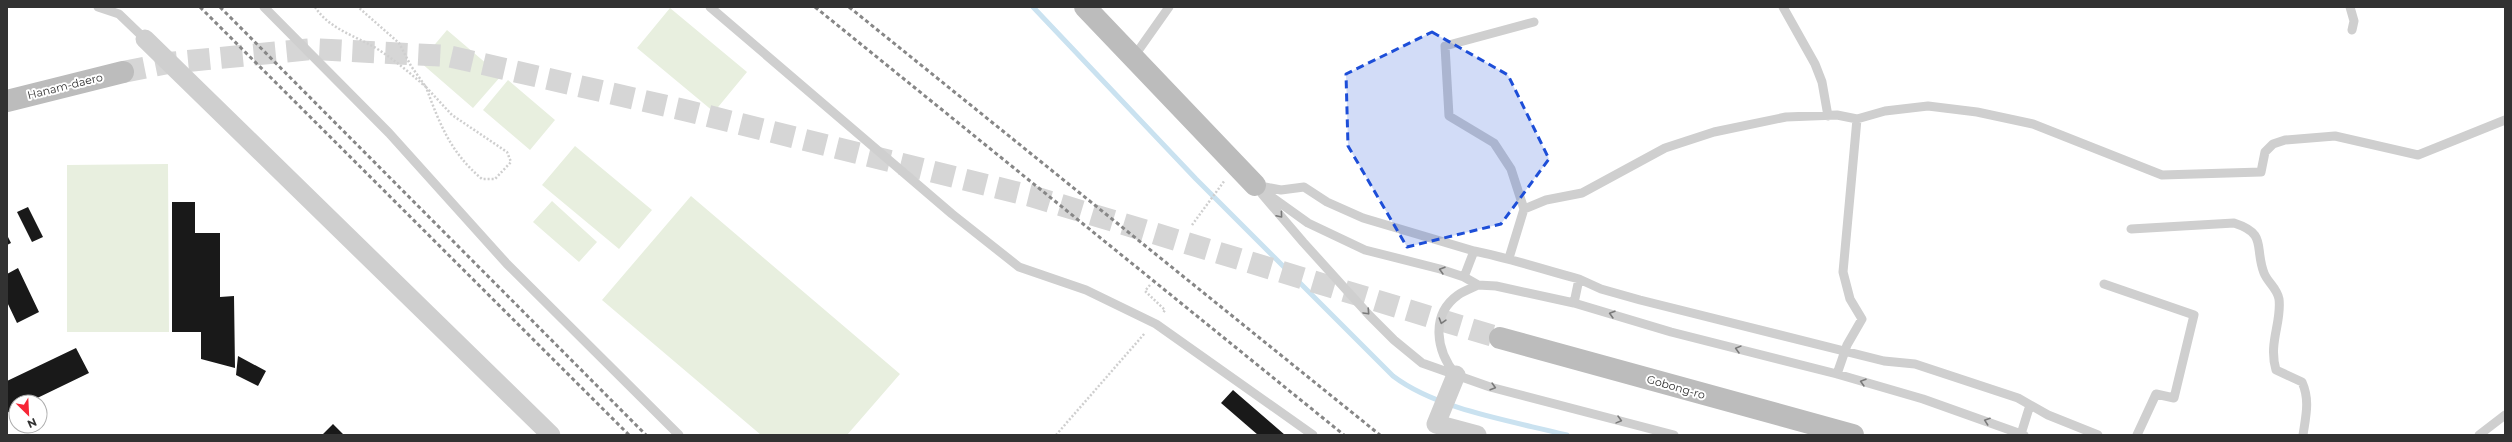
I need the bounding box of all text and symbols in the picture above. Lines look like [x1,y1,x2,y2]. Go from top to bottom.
street label: Hanam-daero [26,70,104,102]
one-way arrow [1276,210,1283,218]
one-way arrow [1439,266,1446,275]
one-way arrow [1362,307,1370,315]
one-way arrow [1609,310,1616,319]
one-way arrow [1438,317,1447,324]
one-way arrow [1734,345,1741,353]
street label: Gobong-ro [1645,372,1707,402]
one-way arrow [1860,378,1867,387]
one-way arrow [1489,382,1496,391]
north arrow [8,394,48,434]
text: N [25,415,39,431]
one-way arrow [1615,416,1622,424]
one-way arrow [1984,418,1991,426]

